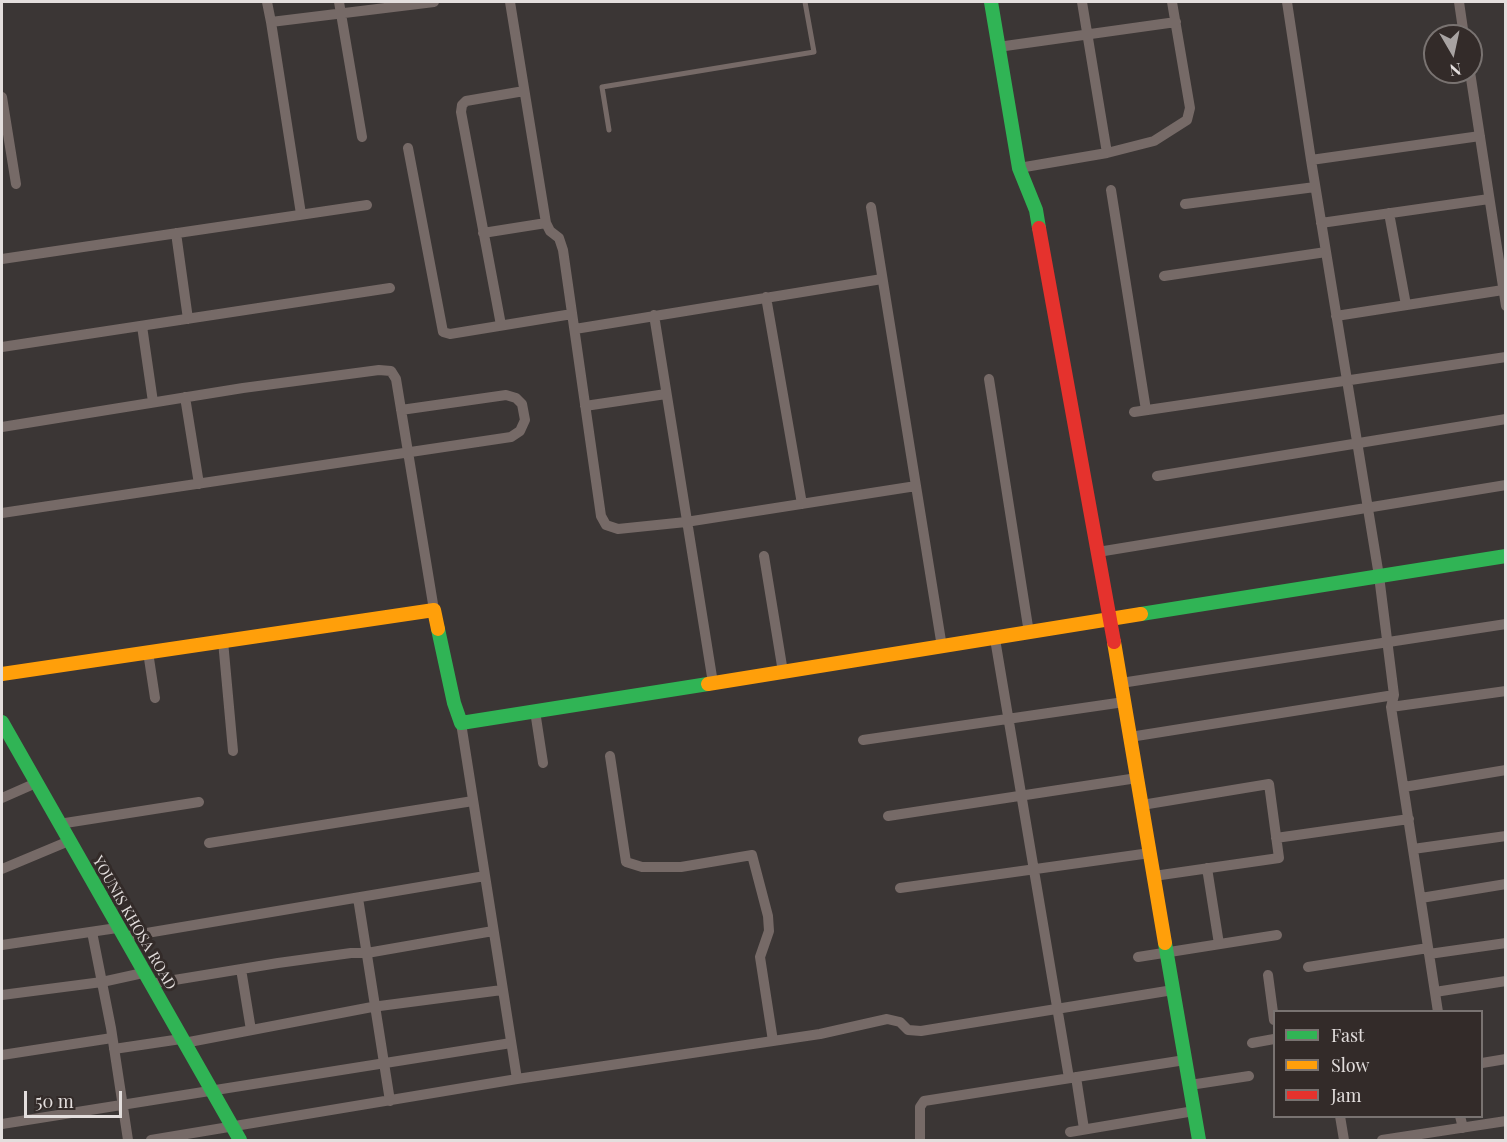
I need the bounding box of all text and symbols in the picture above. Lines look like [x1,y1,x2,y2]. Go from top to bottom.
north arrow [1423,24,1483,84]
text: N [1448,59,1463,82]
street label: YOUNIS KHOSA ROAD [88,853,180,993]
legend [1273,1010,1483,1118]
text: Fast [1331,1023,1364,1047]
text: Slow [1331,1053,1369,1077]
scale bar [27,1079,124,1117]
text: Jam [1331,1083,1361,1107]
text: 50 m [35,1089,74,1113]

